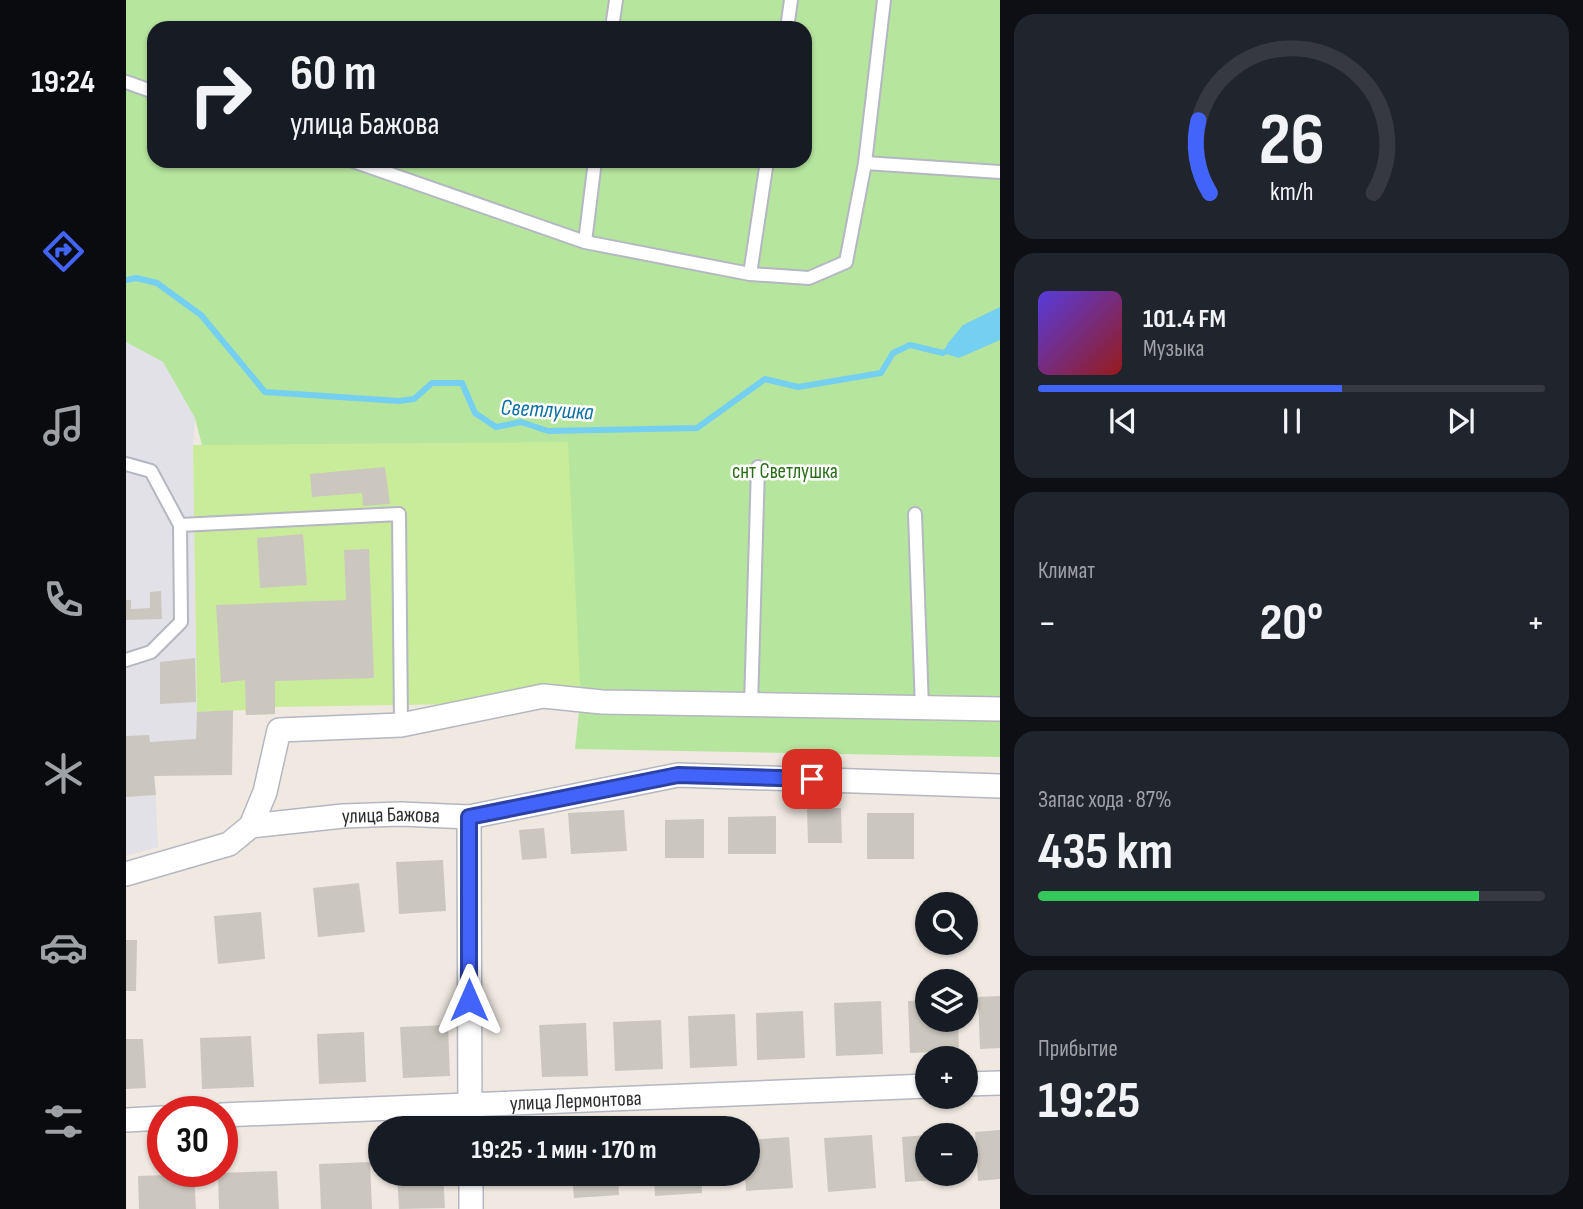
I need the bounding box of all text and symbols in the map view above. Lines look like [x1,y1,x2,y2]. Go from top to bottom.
text: 60 m [290,45,377,104]
icon: right [175,49,266,140]
text: 19:24 [31,63,95,102]
text: 26 [1258,97,1325,185]
text: улица Бажова [290,105,440,144]
text: km/h [1270,176,1313,207]
icon: directions [39,227,88,276]
text: 101.4 FM [1143,304,1226,335]
text: Музыка [1143,335,1204,363]
water label: Светлушка [500,394,595,426]
icon: music [39,401,88,450]
icon: previous [1104,402,1142,440]
icon: pause [1273,402,1311,440]
icon: next [1442,402,1480,440]
park label: снт Светлушка [732,459,838,484]
text: Климат [1038,557,1095,585]
icon: phone [39,575,88,624]
text: 20° [1260,592,1323,655]
text: − [1038,601,1057,646]
text: + [1526,601,1545,646]
icon: climate [39,749,88,798]
pin [782,749,842,809]
icon: arrive [793,760,831,798]
text: Запас хода · 87% [1038,786,1172,814]
street label: улица Бажова [341,802,440,829]
text: 435 km [1038,821,1173,884]
map controls [915,892,978,1186]
button: search [915,892,978,955]
icon: car [39,923,88,972]
position arrow [432,963,506,1037]
button: layers [915,969,978,1032]
text: Прибытие [1038,1035,1118,1063]
button: + [915,1046,978,1109]
text: 19:25 [1038,1070,1140,1133]
street label: улица Лермонтова [509,1086,642,1116]
speed limit sign: 30 [147,1096,238,1187]
icon: filters [39,1097,88,1146]
button: − [915,1123,978,1186]
text: 19:25 · 1 мин · 170 m [471,1135,657,1166]

